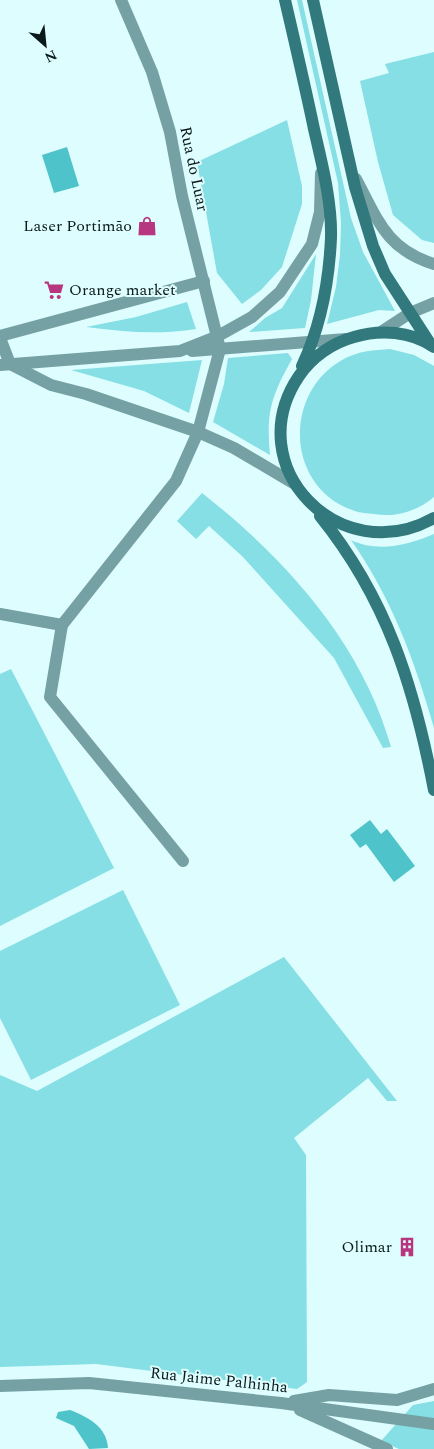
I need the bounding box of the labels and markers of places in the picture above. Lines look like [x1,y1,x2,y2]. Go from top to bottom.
place label: Laser Portimão [23,214,132,238]
shop icon: Laser Portimão [136,215,158,237]
place label: Orange market [69,278,176,302]
supermarket icon: Orange market [43,279,65,301]
place label: Olimar [342,1235,392,1259]
building icon: Olimar [396,1236,418,1258]

